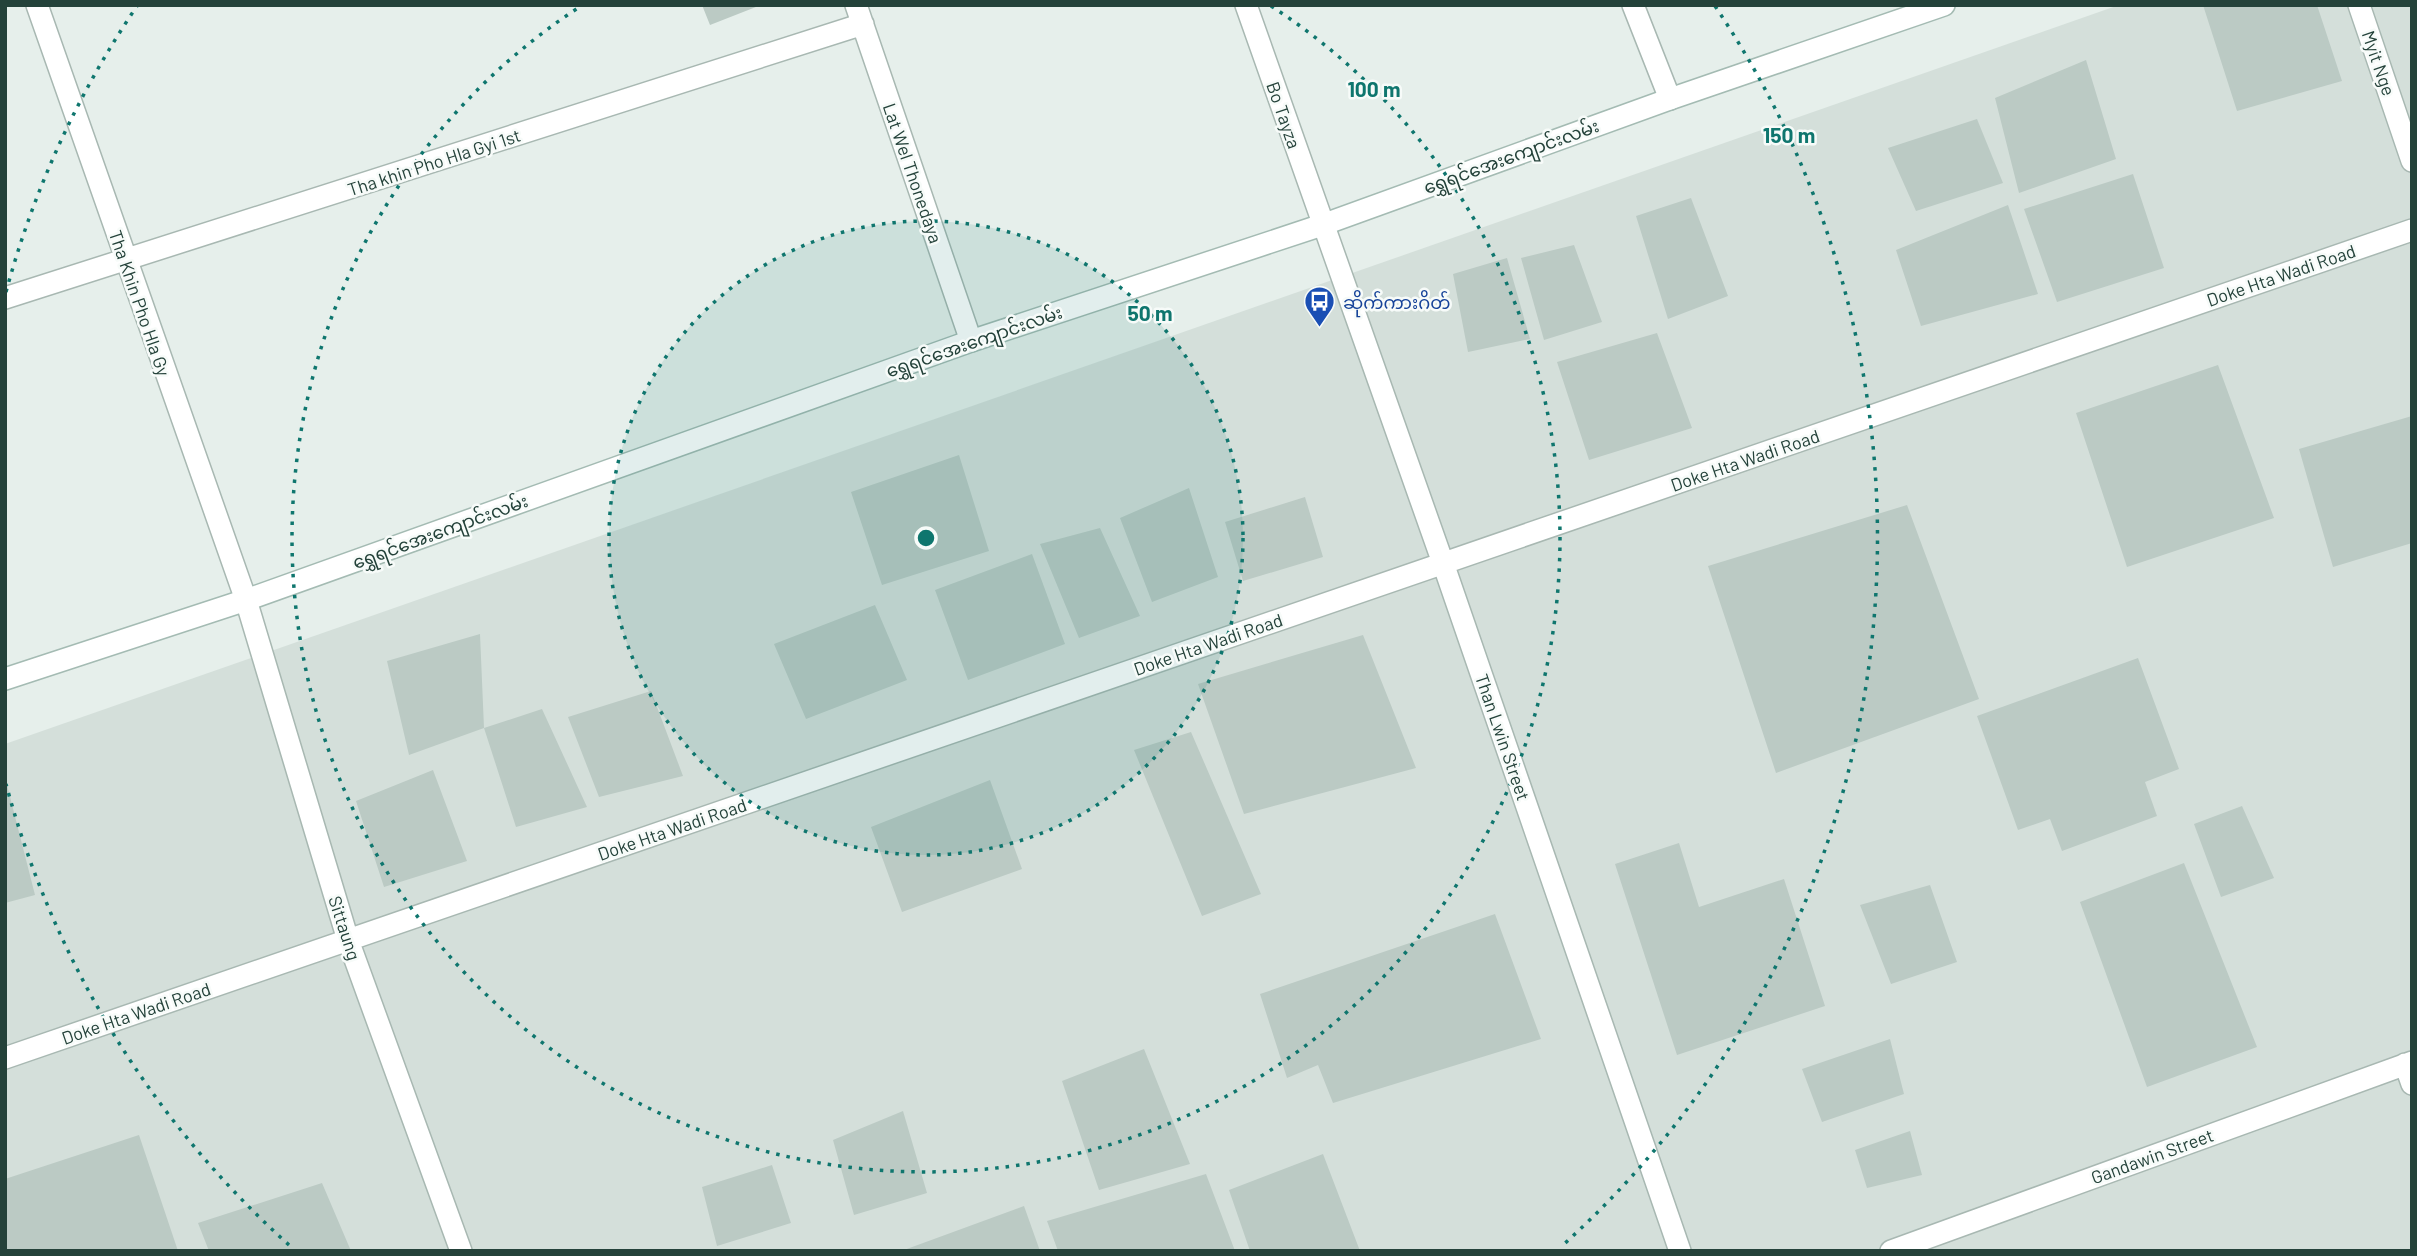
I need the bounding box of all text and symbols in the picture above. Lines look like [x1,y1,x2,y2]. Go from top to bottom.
street label: Myit Nge [2358,28,2400,98]
text: 100 m [1347,76,1401,101]
street label: Bo Tayza [1262,79,1306,151]
street label: Lat Wel Thonedaya [879,100,947,246]
street label: ရွှေရင်အေးကျောင်းလမ်း [1420,113,1603,203]
text: 150 m [1763,122,1815,147]
street label: Tha khin Pho Hla Gyi 1st [345,124,523,200]
street label: Tha Khin Pho Hla Gy [105,227,175,379]
street label: Doke Hta Wadi Road [2204,239,2358,311]
bus stop icon: ဆိုက်ကားဂိတ် [1303,285,1337,329]
place label: ဆိုက်ကားဂိတ် [1343,289,1450,318]
street label: ရွှေရင်အေးကျောင်းလမ်း [883,300,1067,386]
text: 50 m [1127,300,1173,325]
street label: Doke Hta Wadi Road [1668,424,1822,496]
street label: ရွှေရင်အေးကျောင်းလမ်း [349,488,532,578]
centre of rings [914,526,938,550]
street label: Doke Hta Wadi Road [1131,608,1285,680]
street label: Than Lwin Street [1471,671,1535,803]
street label: Doke Hta Wadi Road [595,793,749,865]
street label: Sittaung [324,893,366,963]
street label: Doke Hta Wadi Road [59,977,213,1049]
street label: Gandawin Street [2088,1124,2216,1188]

